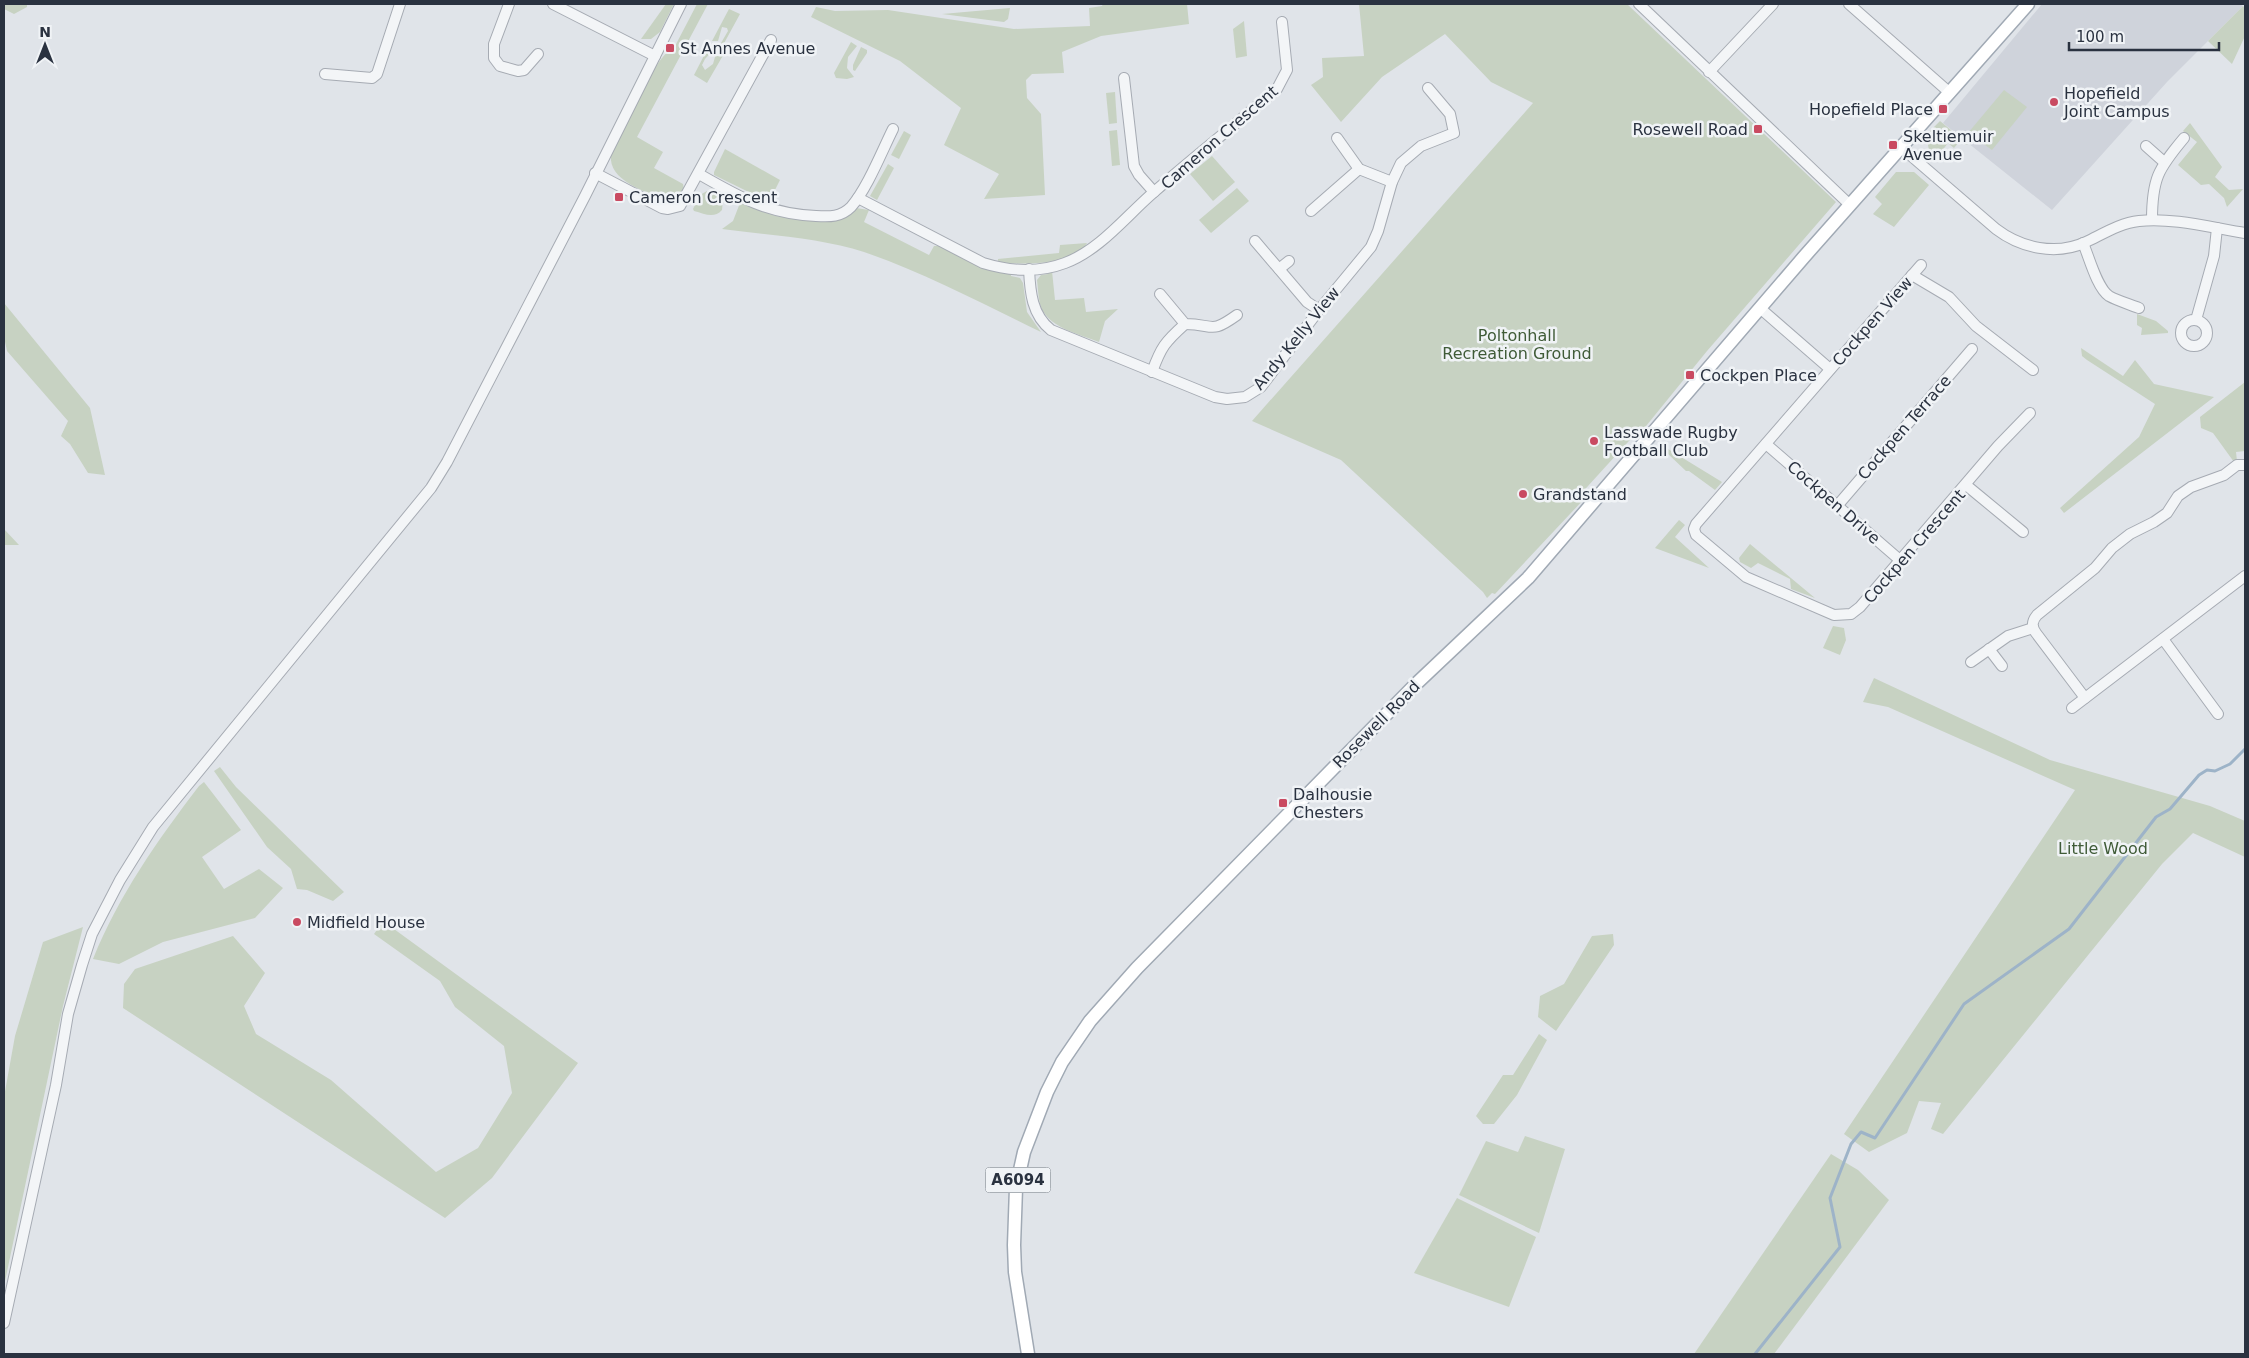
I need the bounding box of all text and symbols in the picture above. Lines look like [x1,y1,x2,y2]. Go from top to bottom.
north arrow [20,20,70,70]
scale bar [2069,20,2219,52]
text: N [39,24,51,40]
text: 100 m [2076,28,2124,46]
place label: St Annes Avenue [680,39,815,58]
marker: St Annes Avenue [664,42,676,54]
street label: Cameron Crescent [1157,82,1282,193]
place label: Hopefield Joint Campus [2063,84,2170,121]
marker: Hopefield Joint Campus [2048,96,2060,108]
place label: Hopefield Place [1809,100,1933,119]
marker: Hopefield Place [1937,103,1949,115]
place label: Rosewell Road [1633,120,1748,139]
marker: Rosewell Road [1752,123,1764,135]
place label: Skeltiemuir Avenue [1903,127,1994,164]
marker: Skeltiemuir Avenue [1887,139,1899,151]
place label: Cameron Crescent [629,188,777,207]
marker: Cameron Crescent [613,191,625,203]
street label: Cockpen View [1828,273,1916,370]
street label: Andy Kelly View [1249,283,1344,394]
park label: Poltonhall Recreation Ground [1442,326,1592,363]
place label: Cockpen Place [1700,366,1817,385]
marker: Cockpen Place [1684,369,1696,381]
street label: Cockpen Terrace [1854,371,1955,484]
place label: Lasswade Rugby Football Club [1604,423,1738,460]
marker: Lasswade Rugby Football Club [1588,435,1600,447]
street label: Cockpen Drive [1783,457,1884,548]
place label: Grandstand [1533,485,1627,504]
street label: Cockpen Crescent [1860,485,1969,607]
marker: Grandstand [1517,488,1529,500]
street label: Rosewell Road [1329,677,1424,772]
place label: Dalhousie Chesters [1293,785,1372,822]
marker: Dalhousie Chesters [1277,797,1289,809]
park label: Little Wood [2058,839,2148,858]
place label: Midfield House [307,913,425,932]
marker: Midfield House [291,916,303,928]
road number: A6094 [986,1168,1050,1192]

